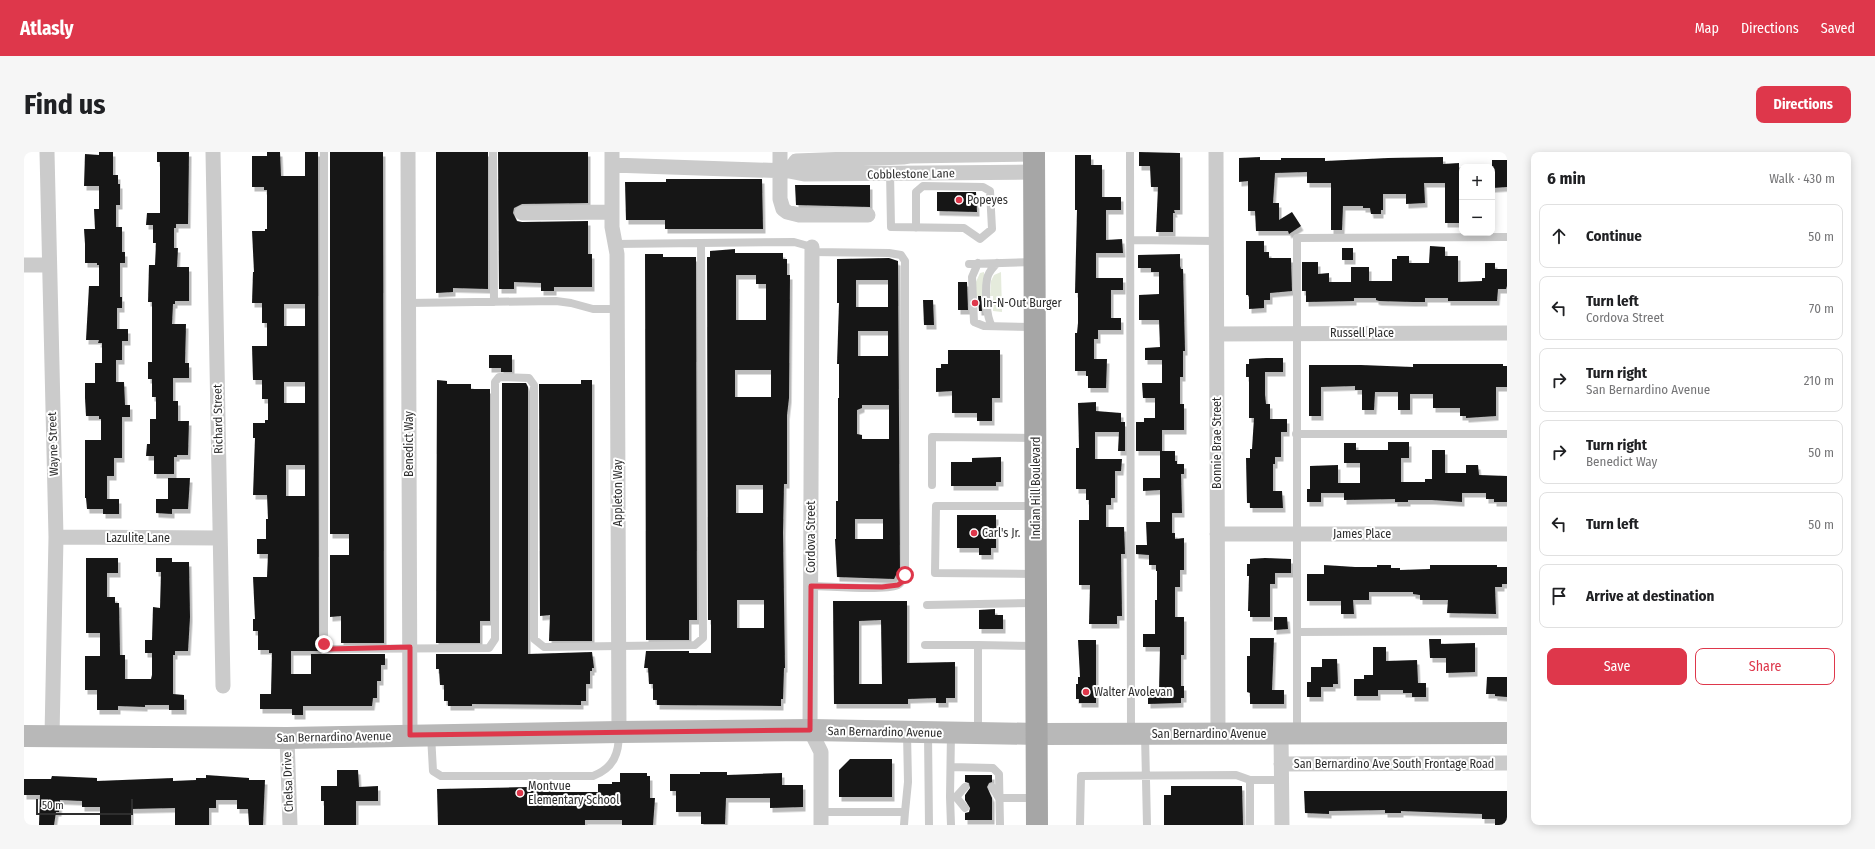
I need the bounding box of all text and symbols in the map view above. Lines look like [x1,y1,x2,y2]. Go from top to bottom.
text: Atlasly [20,17,74,40]
text: Map [1695,20,1719,37]
text: Directions [1741,20,1799,37]
text: Saved [1821,20,1855,37]
button: Directions [1756,86,1851,123]
text: Find us [24,88,106,121]
map controls [1459,164,1495,236]
button: + [1459,164,1495,200]
street label: Cobblestone Lane [867,166,955,182]
text: 6 min [1547,168,1586,189]
text: Walk · 430 m [1769,171,1835,186]
place label: Popeyes [967,193,1008,207]
marker: Popeyes [954,195,964,205]
button: − [1459,200,1495,236]
icon: ahead [1548,225,1570,247]
text: Continue [1586,227,1642,245]
text: 50 m [1808,229,1834,244]
text: Turn left [1586,292,1639,310]
place label: In-N-Out Burger [983,296,1062,310]
icon: left [1548,297,1570,319]
marker: In-N-Out Burger [970,298,980,308]
text: 70 m [1809,301,1834,316]
text: Cordova Street [1586,310,1664,325]
street label: Russell Place [1330,326,1394,340]
text: Turn right [1586,364,1647,382]
icon: right [1548,369,1570,391]
text: 210 m [1804,373,1834,388]
text: San Bernardino Avenue [1586,382,1710,397]
street label: Richard Street [210,384,226,454]
street label: Bonnie Brae Street [1210,397,1224,489]
street label: Benedict Way [402,410,416,477]
street label: Wayne Street [45,412,61,476]
text: Turn right [1586,436,1647,454]
street label: Indian Hill Boulevard [1029,437,1043,539]
icon: right [1548,441,1570,463]
text: 50 m [1808,445,1834,460]
text: Benedict Way [1586,454,1657,469]
street label: Appleton Way [611,459,625,527]
street label: Cordova Street [804,501,818,573]
icon: left [1548,513,1570,535]
text: Turn left [1586,515,1639,533]
text: 50 m [1808,517,1834,532]
place label: Carl's Jr. [982,526,1021,540]
street label: James Place [1333,527,1391,541]
marker: Carl's Jr. [969,528,979,538]
street label: Lazulite Lane [106,531,170,545]
route start [896,566,914,584]
icon: arrive [1548,585,1570,607]
text: Arrive at destination [1586,587,1714,605]
route end [315,635,333,653]
button: Save [1547,648,1687,685]
button: Share [1695,648,1835,685]
place label: Walter Avolevan [1094,685,1173,699]
marker: Walter Avolevan [1081,687,1091,697]
street label: San Bernardino Avenue [828,724,943,740]
street label: San Bernardino Avenue [1152,727,1266,741]
street label: San Bernardino Avenue [277,729,392,745]
street label: Chelsa Drive [280,751,296,812]
street label: San Bernardino Ave South Frontage Road [1294,757,1494,771]
place label: Montvue Elementary School [528,779,619,807]
marker: Montvue Elementary School [515,788,525,798]
scale bar [36,797,133,816]
text: 50 m [42,799,64,812]

